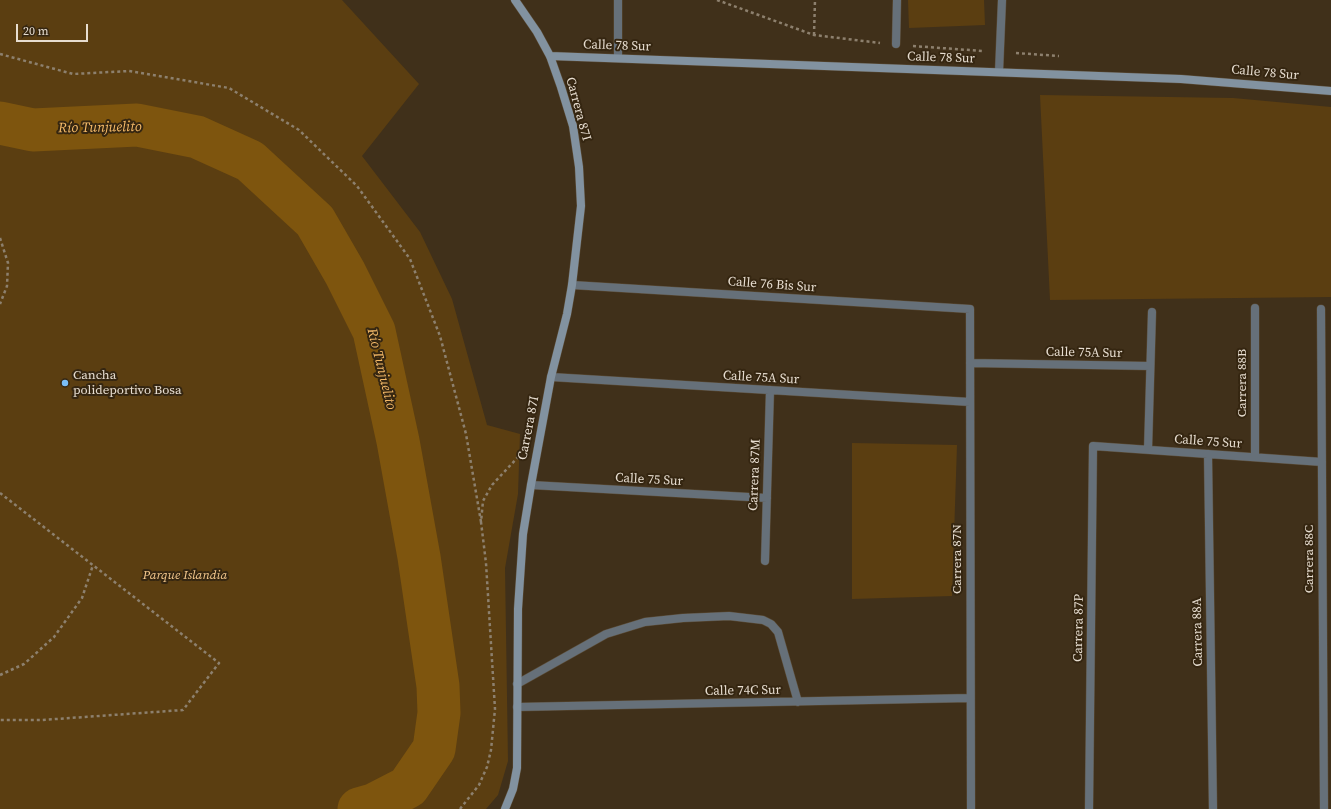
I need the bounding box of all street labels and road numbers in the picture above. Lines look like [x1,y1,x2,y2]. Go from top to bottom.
street label: Calle 78 Sur [583,37,651,55]
street label: Calle 78 Sur [907,49,975,67]
street label: Calle 78 Sur [1231,62,1299,84]
street label: Carrera 87I [562,76,594,142]
street label: Calle 76 Bis Sur [727,274,817,296]
street label: Calle 75A Sur [1046,345,1122,361]
street label: Carrera 88B [1235,349,1251,417]
street label: Calle 75A Sur [722,368,800,388]
street label: Carrera 87I [515,395,543,461]
street label: Calle 75 Sur [1174,432,1242,452]
street label: Carrera 87M [746,439,764,511]
street label: Calle 75 Sur [615,470,683,490]
street label: Carrera 87N [950,524,966,594]
street label: Carrera 88C [1302,525,1318,593]
street label: Carrera 87P [1071,594,1087,662]
street label: Carrera 88A [1190,597,1206,667]
street label: Calle 74C Sur [705,683,781,699]

